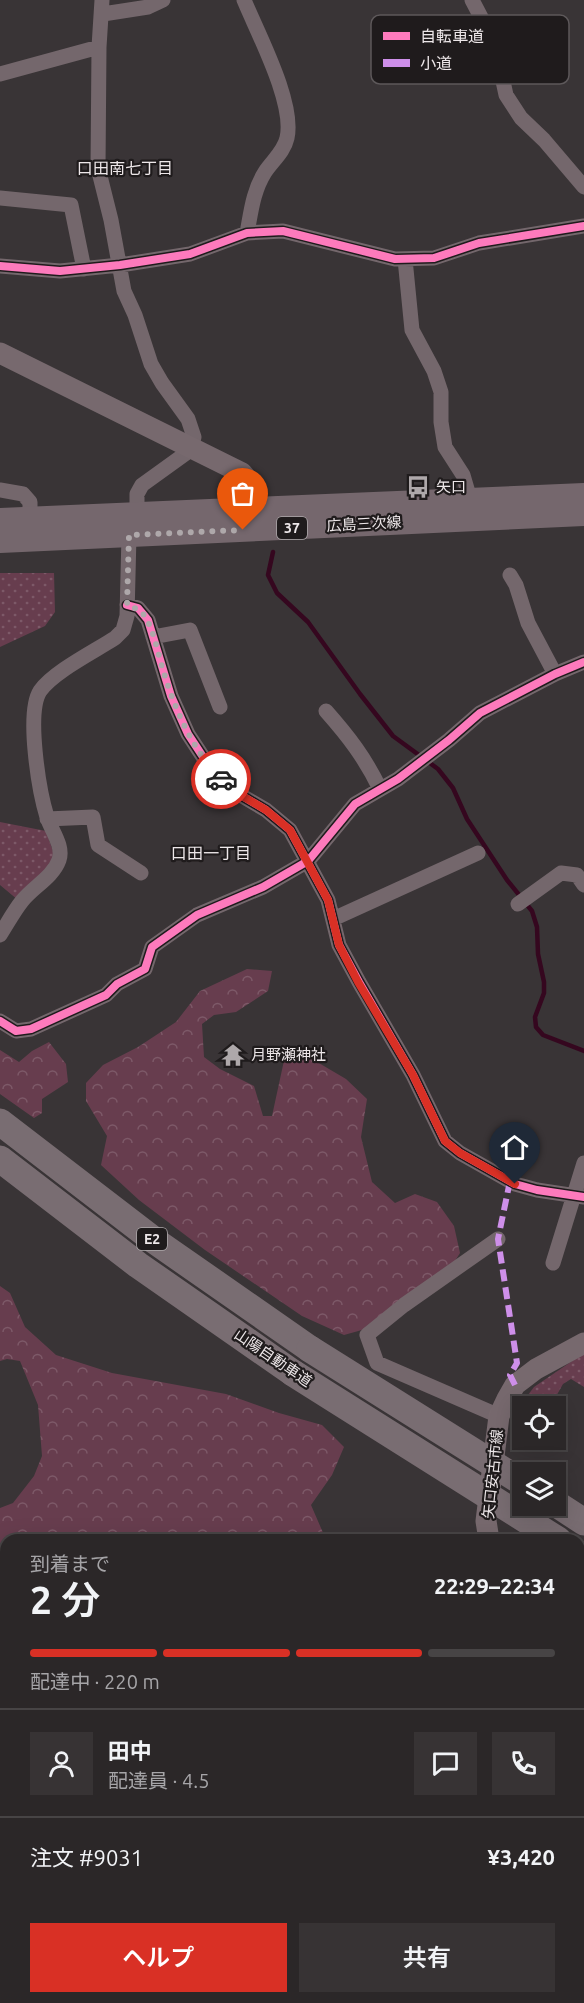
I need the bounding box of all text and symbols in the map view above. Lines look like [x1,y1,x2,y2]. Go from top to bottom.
legend [371,15,569,84]
text: 自転車道 [420,27,484,45]
text: 小道 [420,54,452,72]
district label: 口田南七丁目 [77,159,173,177]
pin [217,468,268,530]
bus stop icon: 矢口 [405,474,431,500]
icon: bag [226,477,259,510]
place label: 矢口 [436,478,466,495]
street label: 広島三次線 [326,513,402,534]
road number: 37 [277,517,307,539]
courier [191,749,251,809]
icon: car [205,763,238,796]
district label: 口田一丁目 [171,844,251,862]
temple icon: 月野瀬神社 [220,1042,246,1068]
place label: 月野瀬神社 [251,1046,326,1063]
pin [489,1122,540,1184]
icon: home [498,1131,531,1164]
road number: E2 [137,1228,167,1250]
street label: 山陽自動車道 [231,1325,315,1390]
map controls [512,1396,566,1516]
button: locate [512,1396,566,1450]
street label: 矢口安古市線 [479,1428,506,1520]
button: layers [512,1462,566,1516]
text: 到着まで [30,1552,110,1575]
text: 22:29–22:34 [434,1573,555,1598]
text: 2 分 [30,1578,100,1621]
text: 配達中 · 220 m [30,1670,160,1693]
button: person [30,1732,93,1795]
button: chat [414,1732,477,1795]
button: phone [492,1732,555,1795]
text: 田中 [108,1738,152,1763]
text: 配達員 · 4.5 [108,1769,210,1792]
text: ¥3,420 [488,1844,555,1869]
text: 注文 #9031 [30,1845,143,1870]
button: ヘルプ [30,1923,287,1992]
button: 共有 [299,1923,555,1992]

